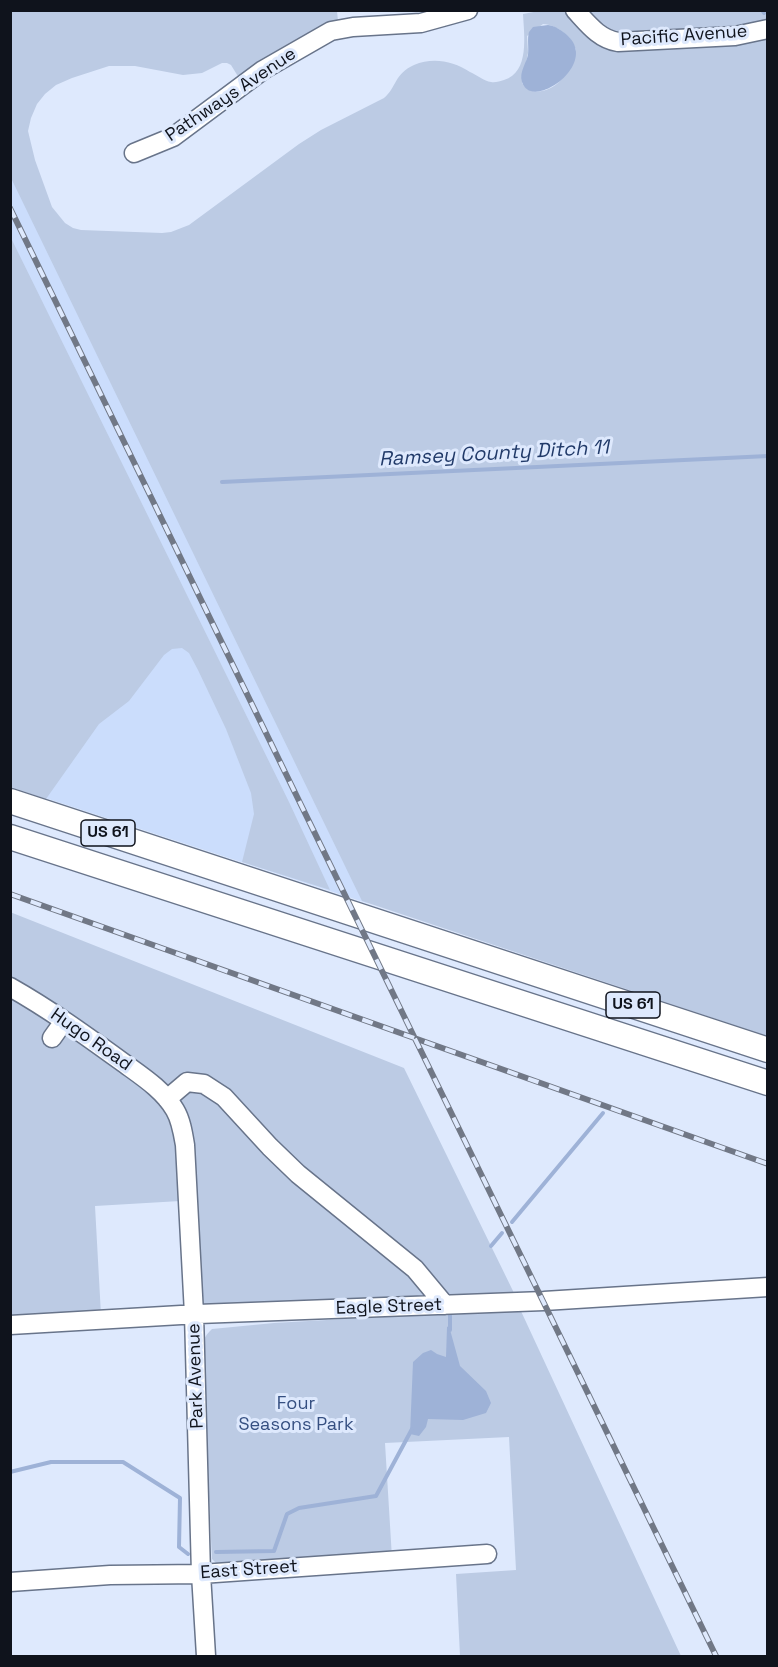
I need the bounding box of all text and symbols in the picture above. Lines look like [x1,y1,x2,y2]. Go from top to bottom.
street label: Pacific Avenue [620,21,748,51]
street label: Pathways Avenue [162,43,300,147]
water label: Ramsey County Ditch 11 [378,436,610,472]
road number: US 61 [81,820,135,846]
road number: US 61 [606,992,660,1018]
street label: Hugo Road [46,1004,136,1076]
street label: Eagle Street [335,1294,443,1320]
street label: Park Avenue [183,1323,209,1429]
park label: Four Seasons Park [238,1393,354,1436]
street label: East Street [200,1556,298,1584]

